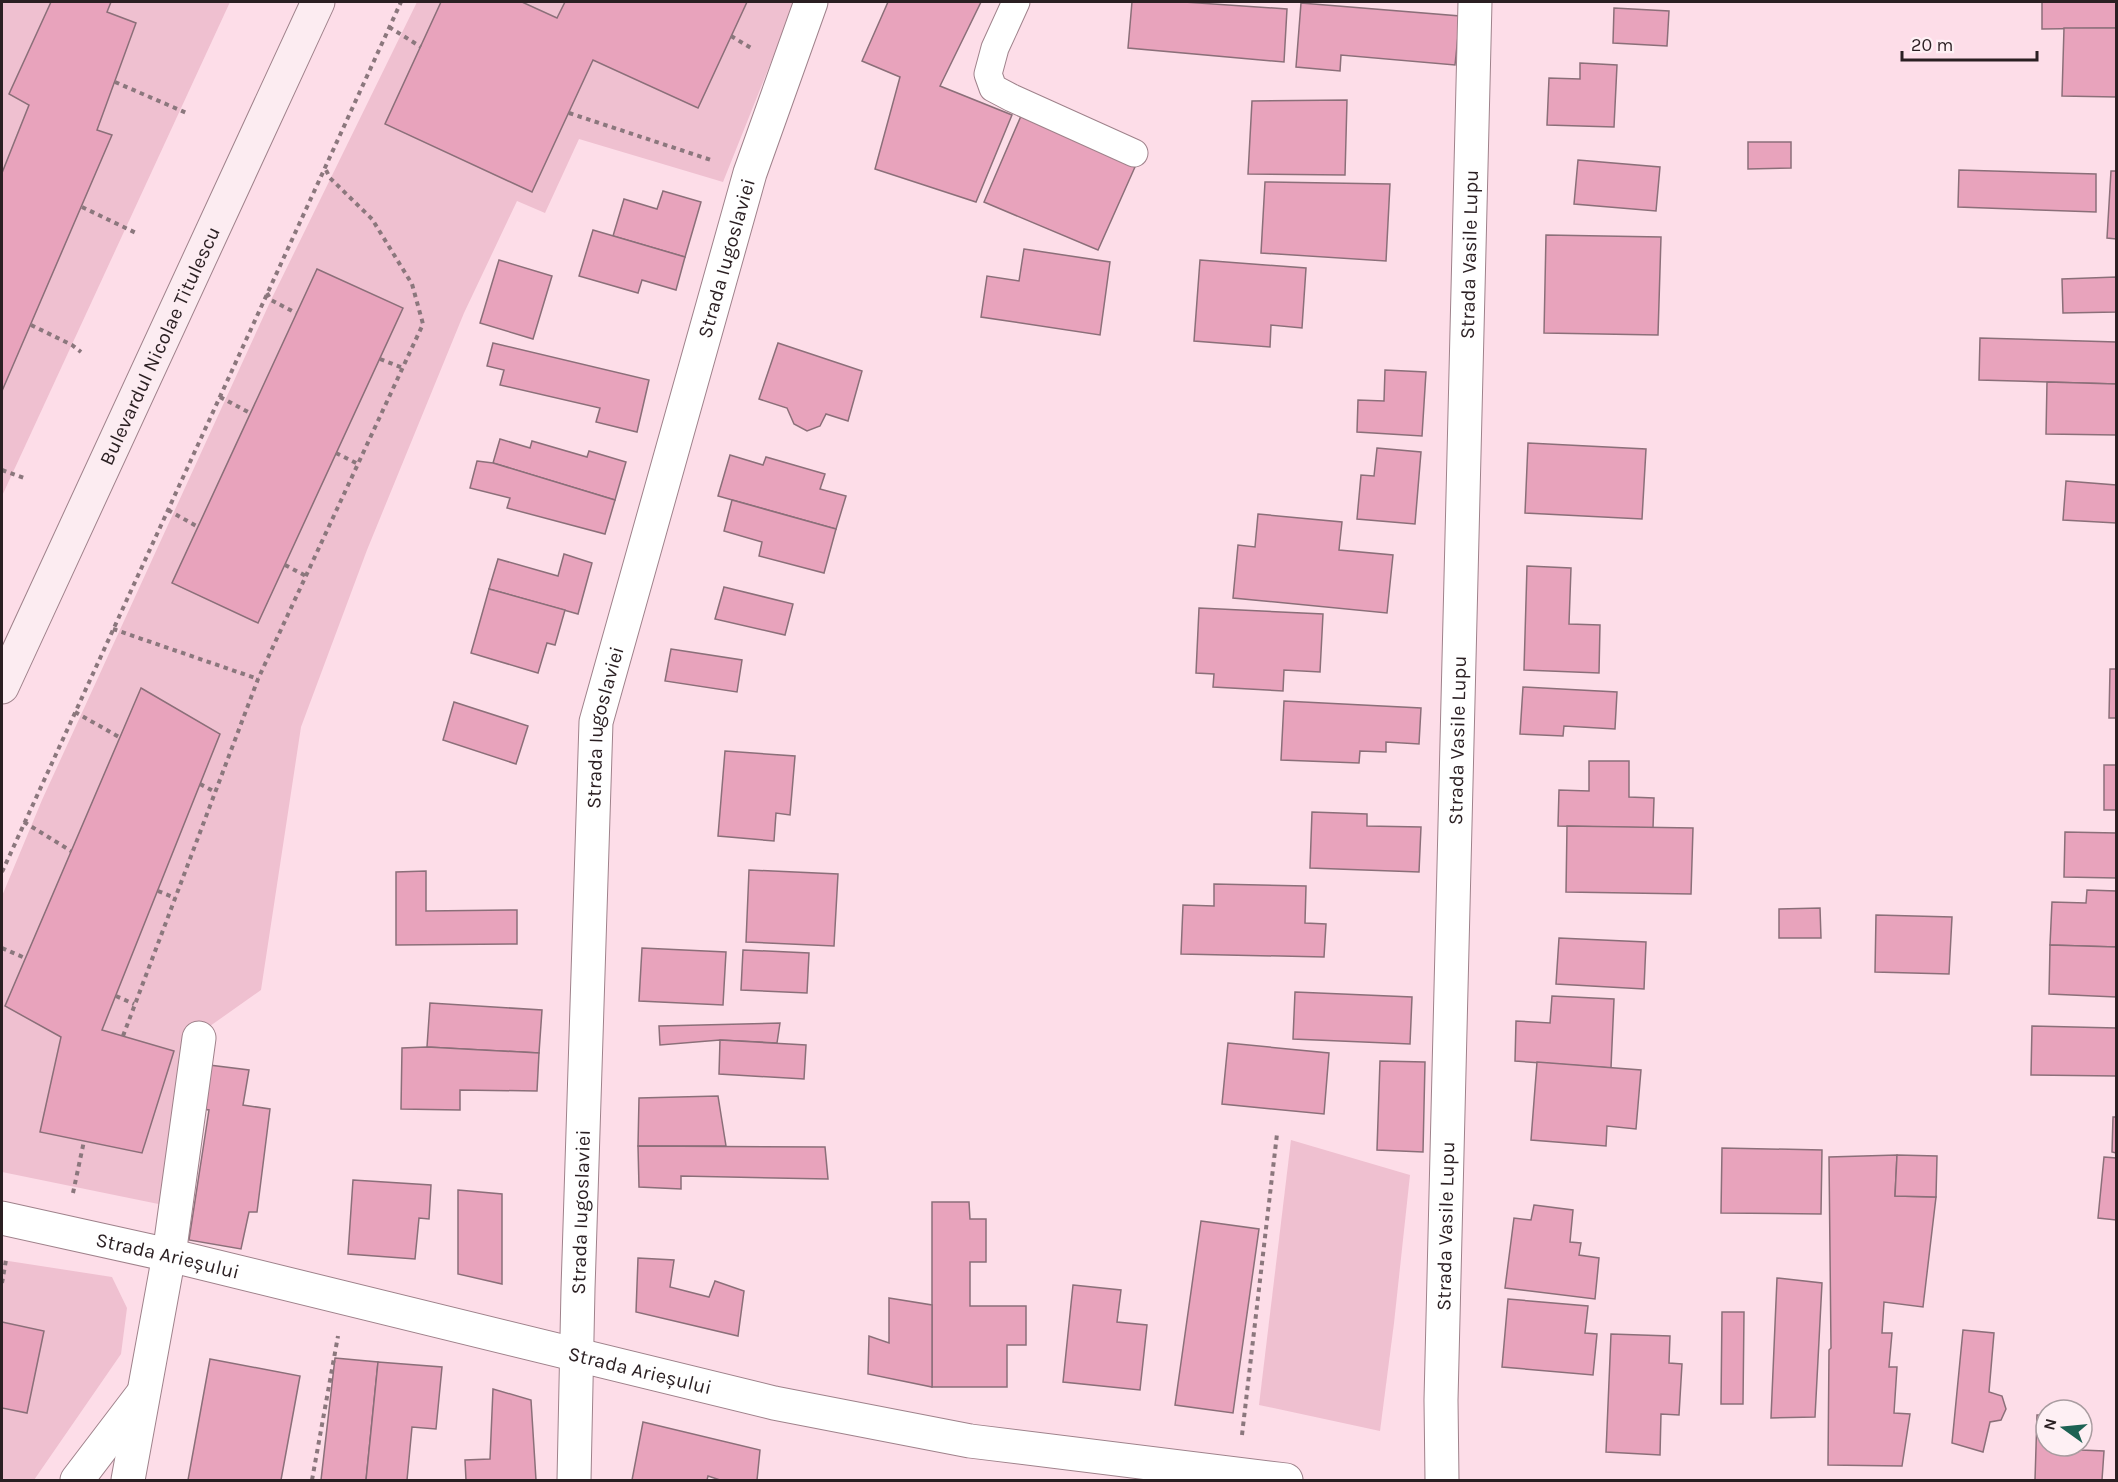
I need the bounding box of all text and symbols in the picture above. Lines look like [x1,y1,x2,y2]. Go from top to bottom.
scale bar [1902,24,2037,62]
text: 20 m [1911,34,1953,56]
street label: Strada Vasile Lupu [1455,169,1482,339]
street label: Strada Iugoslaviei [693,176,759,341]
street label: Bulevardul Nicolae Titulescu [95,223,224,469]
street label: Strada Iugoslaviei [582,644,628,809]
street label: Strada Vasile Lupu [1443,655,1471,825]
street label: Strada Iugoslaviei [566,1129,595,1295]
street label: Strada Vasile Lupu [1432,1141,1459,1311]
street label: Strada Arieșului [94,1228,242,1283]
street label: Strada Arieșului [566,1342,714,1399]
north arrow [2034,1398,2094,1458]
text: N [2039,1416,2061,1432]

